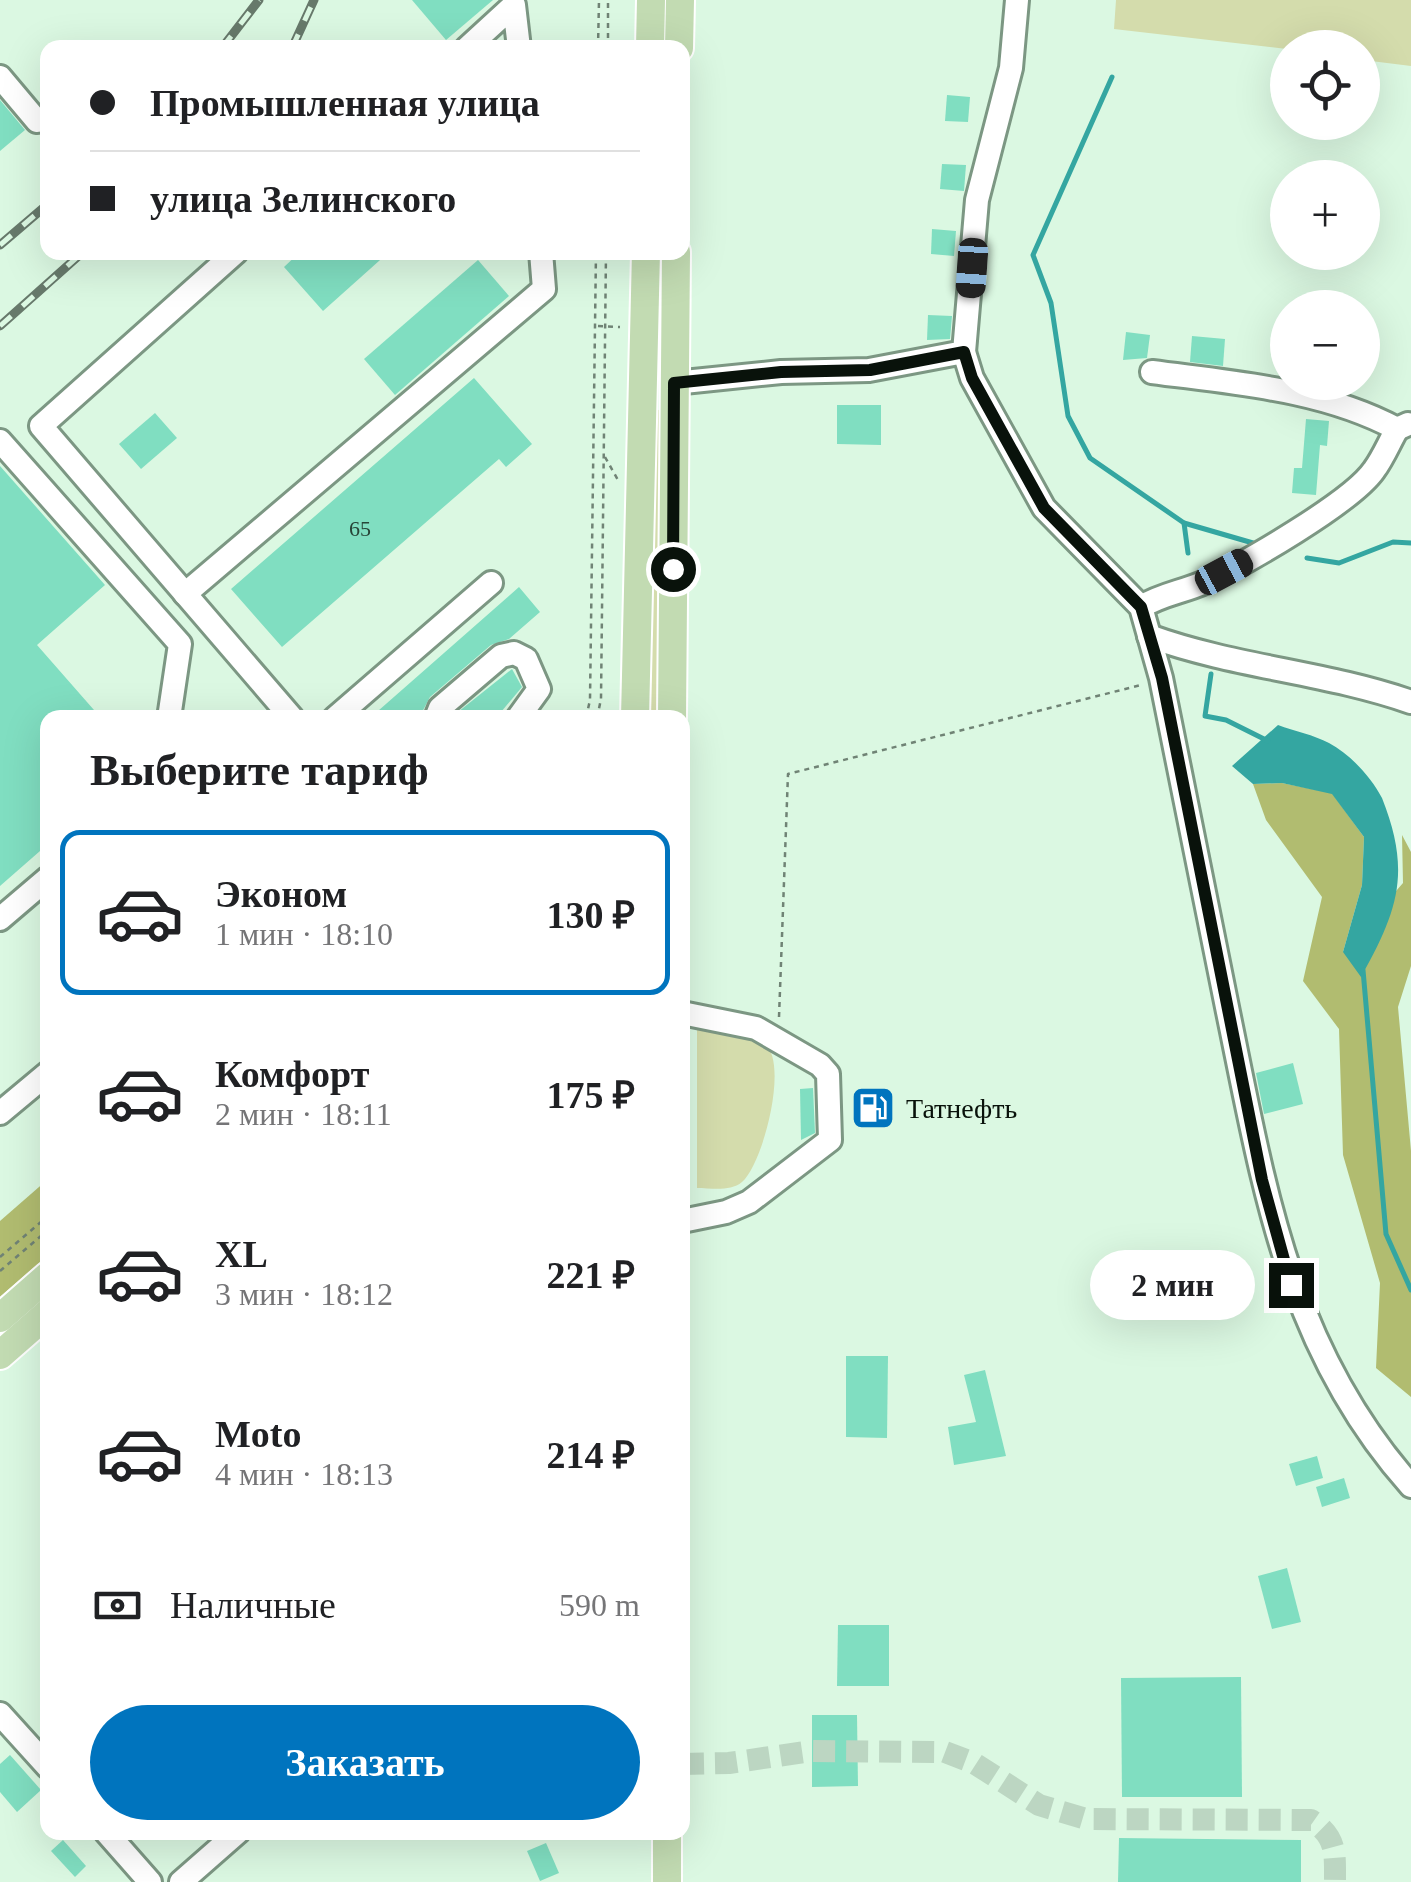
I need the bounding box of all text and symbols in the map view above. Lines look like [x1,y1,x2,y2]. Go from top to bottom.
map controls [1270,30,1380,400]
button: locate [1270,30,1380,140]
text: Промышленная улица [150,82,540,124]
button: + [1270,160,1380,270]
text: улица Зелинского [150,178,456,220]
car [955,237,989,299]
button: − [1270,290,1380,400]
house number: 65 [349,516,371,541]
car [1190,545,1258,599]
route start [651,547,696,592]
text: Выберите тариф [90,745,429,795]
icon: car [95,868,185,958]
text: Эконом [215,873,347,915]
text: 130 ₽ [546,894,635,936]
text: 1 мин · 18:10 [215,916,393,952]
icon: car [95,1048,185,1138]
text: Комфорт [215,1053,369,1095]
text: 175 ₽ [546,1074,635,1116]
fuel station icon: Татнефть [850,1085,896,1131]
place label: Татнефть [906,1093,1017,1124]
text: 2 мин · 18:11 [215,1096,392,1132]
icon: car [95,1228,185,1318]
text: XL [215,1233,268,1275]
callout: 2 мин [1091,1250,1256,1320]
text: 221 ₽ [546,1254,635,1296]
route end [1269,1263,1314,1308]
text: 2 мин [1131,1267,1214,1303]
text: 3 мин · 18:12 [215,1276,393,1312]
icon: car [95,1408,185,1498]
text: Moto [215,1413,302,1455]
text: 214 ₽ [546,1434,635,1476]
text: 4 мин · 18:13 [215,1456,393,1492]
icon: cash [90,1578,145,1633]
text: Наличные [170,1584,336,1626]
text: 590 m [559,1587,640,1623]
button: Заказать [90,1705,640,1820]

